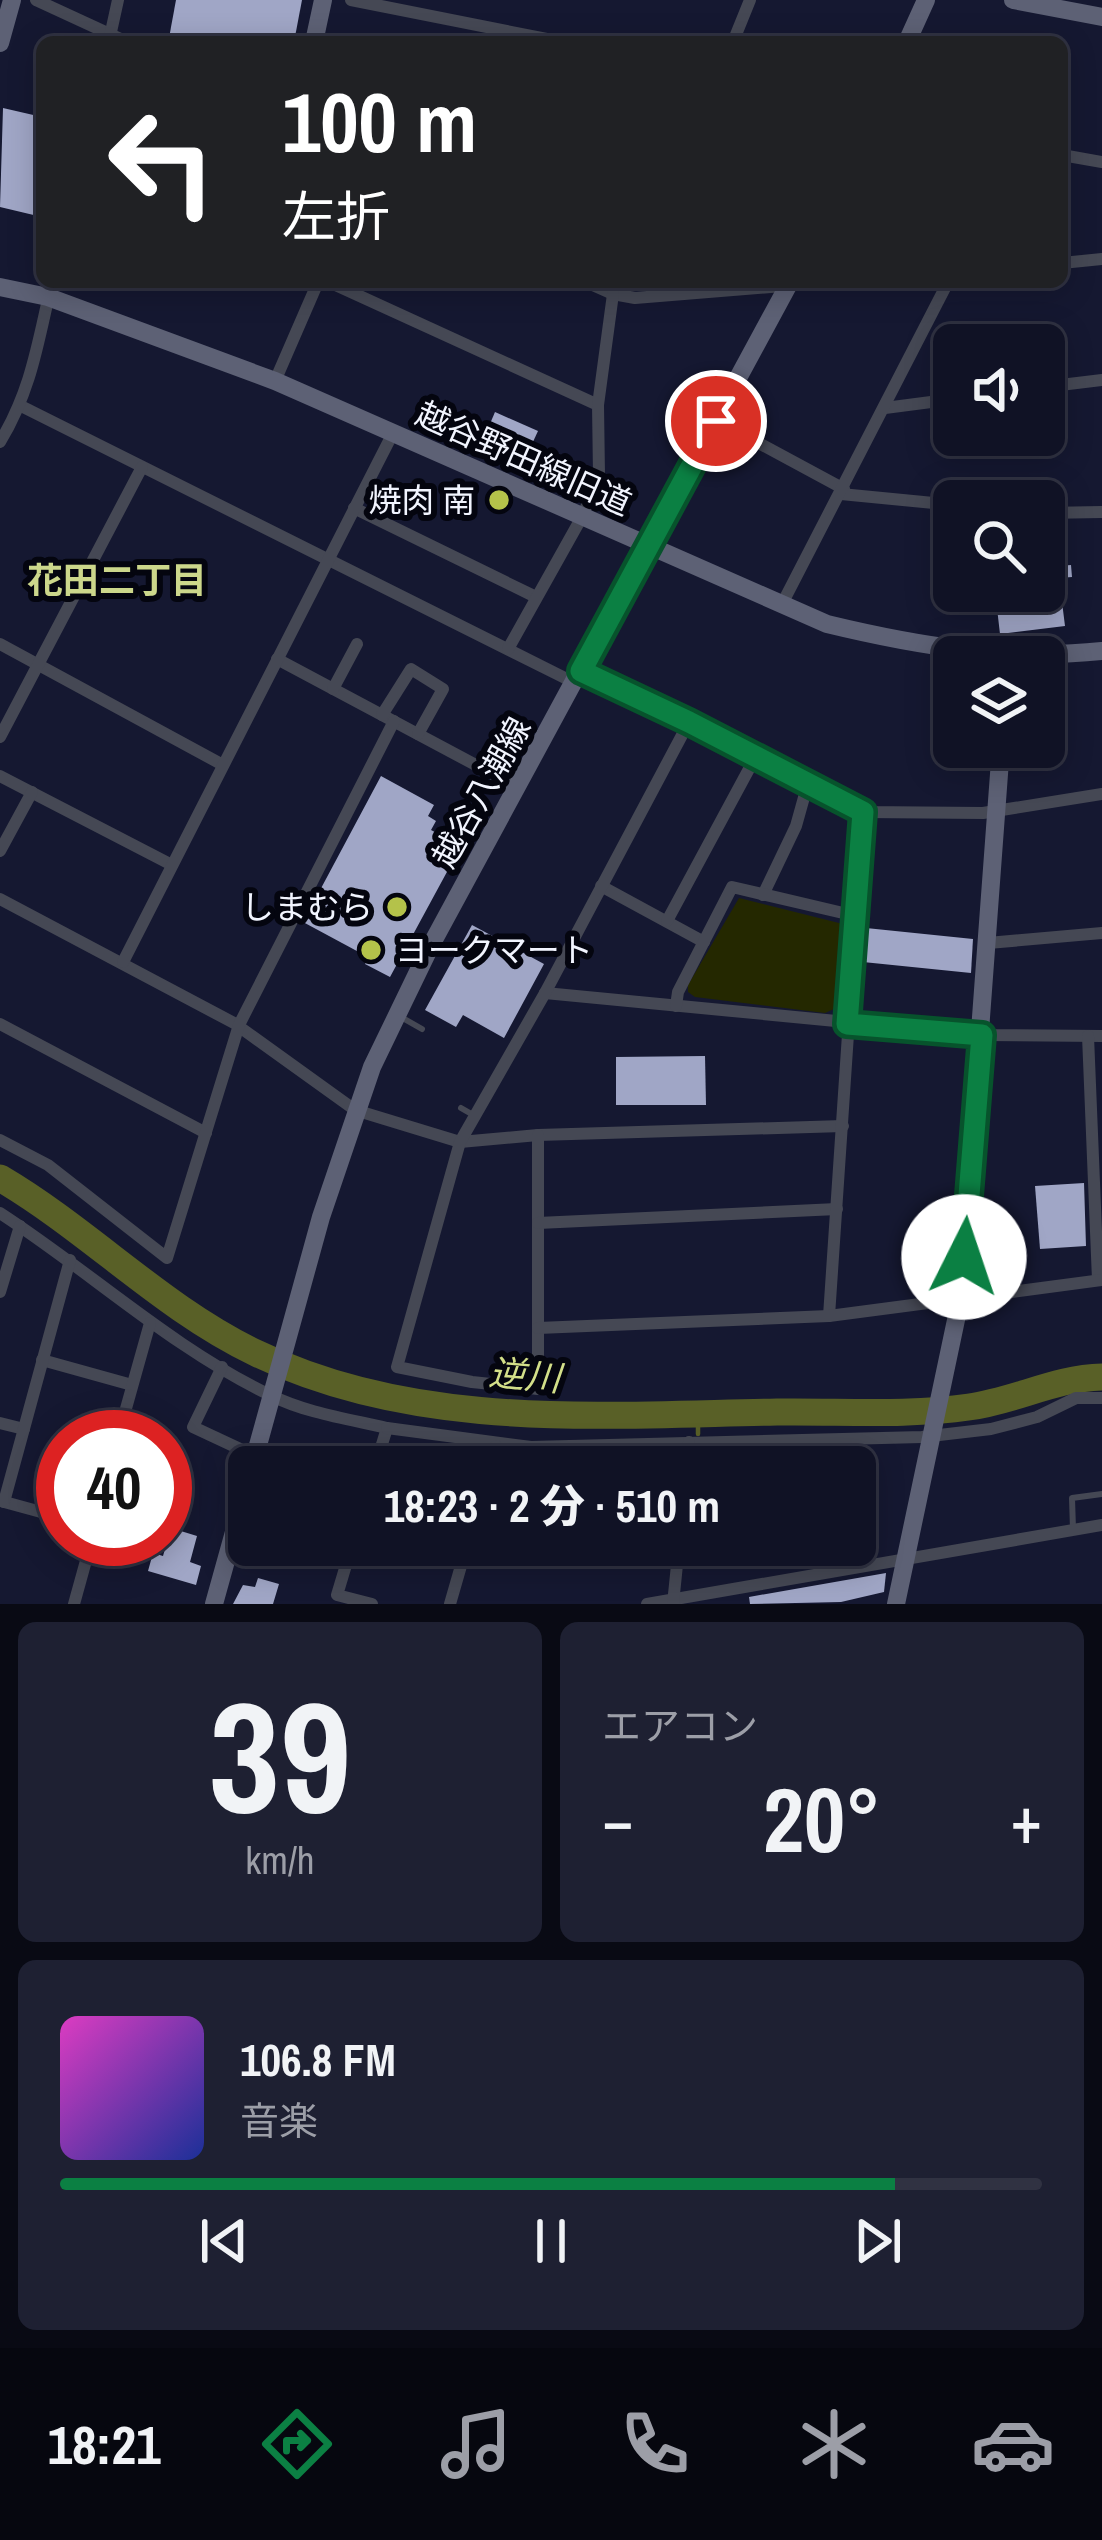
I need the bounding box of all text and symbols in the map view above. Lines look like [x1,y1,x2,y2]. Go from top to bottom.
text: 100 m [282,65,477,178]
icon: left [84,84,240,240]
text: 左折 [282,180,390,253]
map controls [933,324,1065,768]
button: sound [933,324,1065,456]
pin [665,370,767,472]
icon: arrive [683,388,749,454]
street label: 越谷野田線旧道 [410,391,638,525]
place label: 焼肉 南 [368,478,475,522]
button: search [933,480,1065,612]
marker: 焼肉 南 [486,487,512,513]
district label: 花田二丁目 [27,556,207,604]
button: layers [933,636,1065,768]
street label: 越谷八潮線 [422,709,540,875]
place label: しまむら [241,885,373,929]
marker: しまむら [384,894,410,920]
place label: ヨークマート [395,928,593,972]
marker: ヨークマート [358,937,384,963]
position arrow [901,1194,1027,1320]
water label: 逆川 [487,1348,567,1402]
speed limit sign: 40 [36,1410,192,1566]
text: 18:23 · 2 分 · 510 m [384,1475,720,1536]
text: 39 [209,1651,351,1861]
text: エアコン [602,1700,758,1752]
text: 20° [763,1759,881,1880]
text: − [602,1775,634,1864]
text: + [1010,1775,1042,1864]
text: km/h [245,1834,315,1886]
text: 106.8 FM [240,2029,396,2090]
text: 音楽 [240,2095,318,2147]
icon: previous [191,2208,257,2274]
icon: pause [518,2208,584,2274]
icon: next [845,2208,911,2274]
icon: directions [255,2402,339,2486]
icon: music [434,2402,518,2486]
icon: phone [613,2402,697,2486]
icon: climate [792,2402,876,2486]
icon: car [971,2402,1055,2486]
text: 18:21 [47,2408,161,2481]

